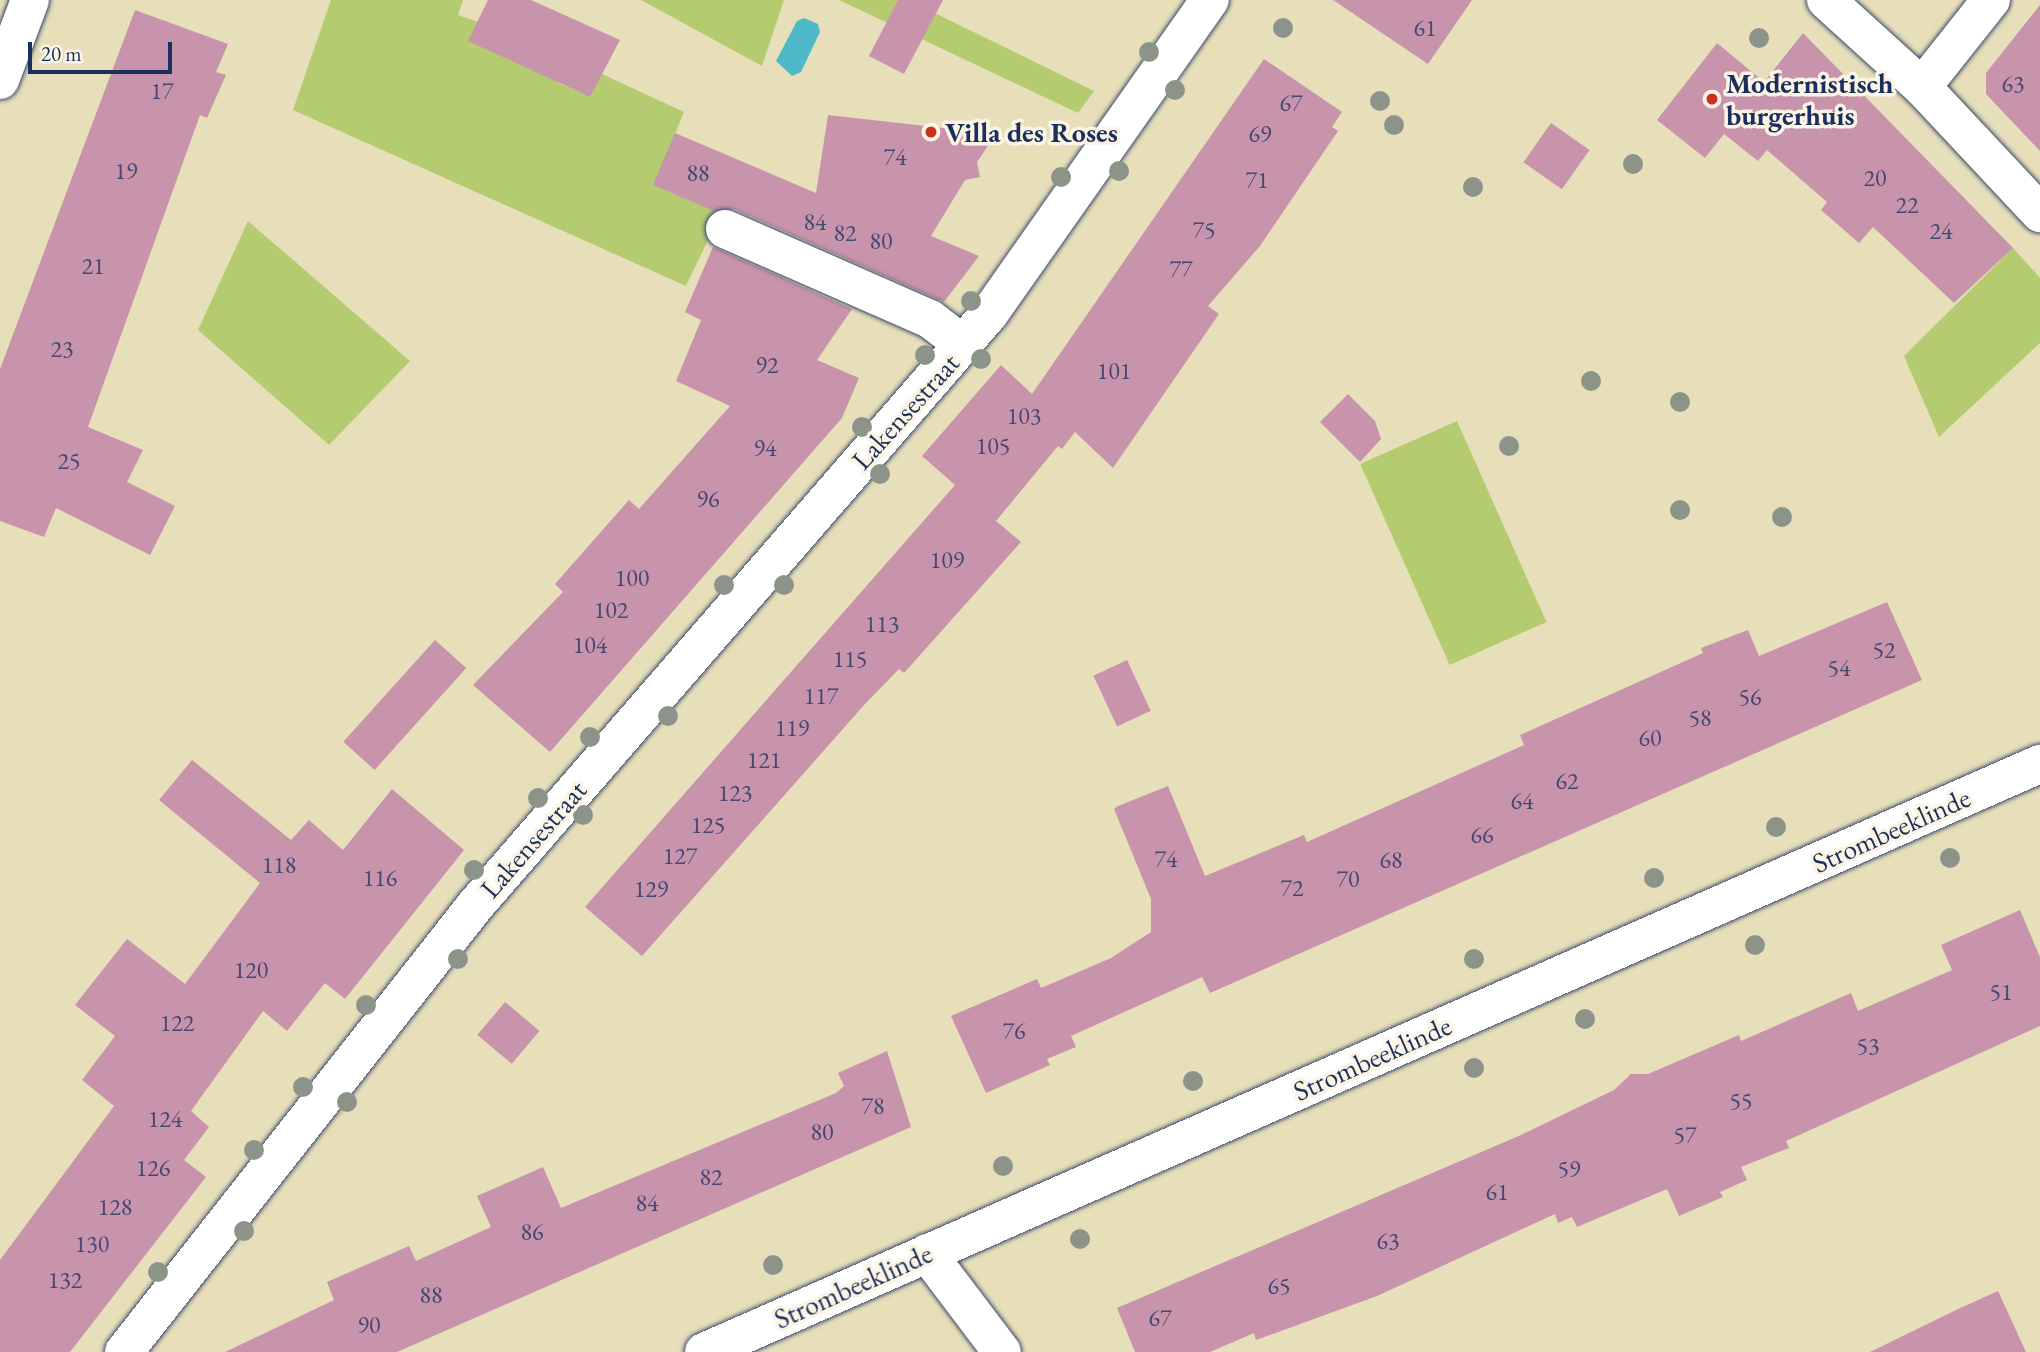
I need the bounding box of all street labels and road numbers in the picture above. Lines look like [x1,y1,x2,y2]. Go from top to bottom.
street label: Lakensestraat [844,346,966,476]
street label: Lakensestraat [473,773,593,905]
street label: Strombeeklinde [1807,780,1975,880]
street label: Strombeeklinde [1288,1008,1456,1108]
street label: Strombeeklinde [769,1236,937,1336]

